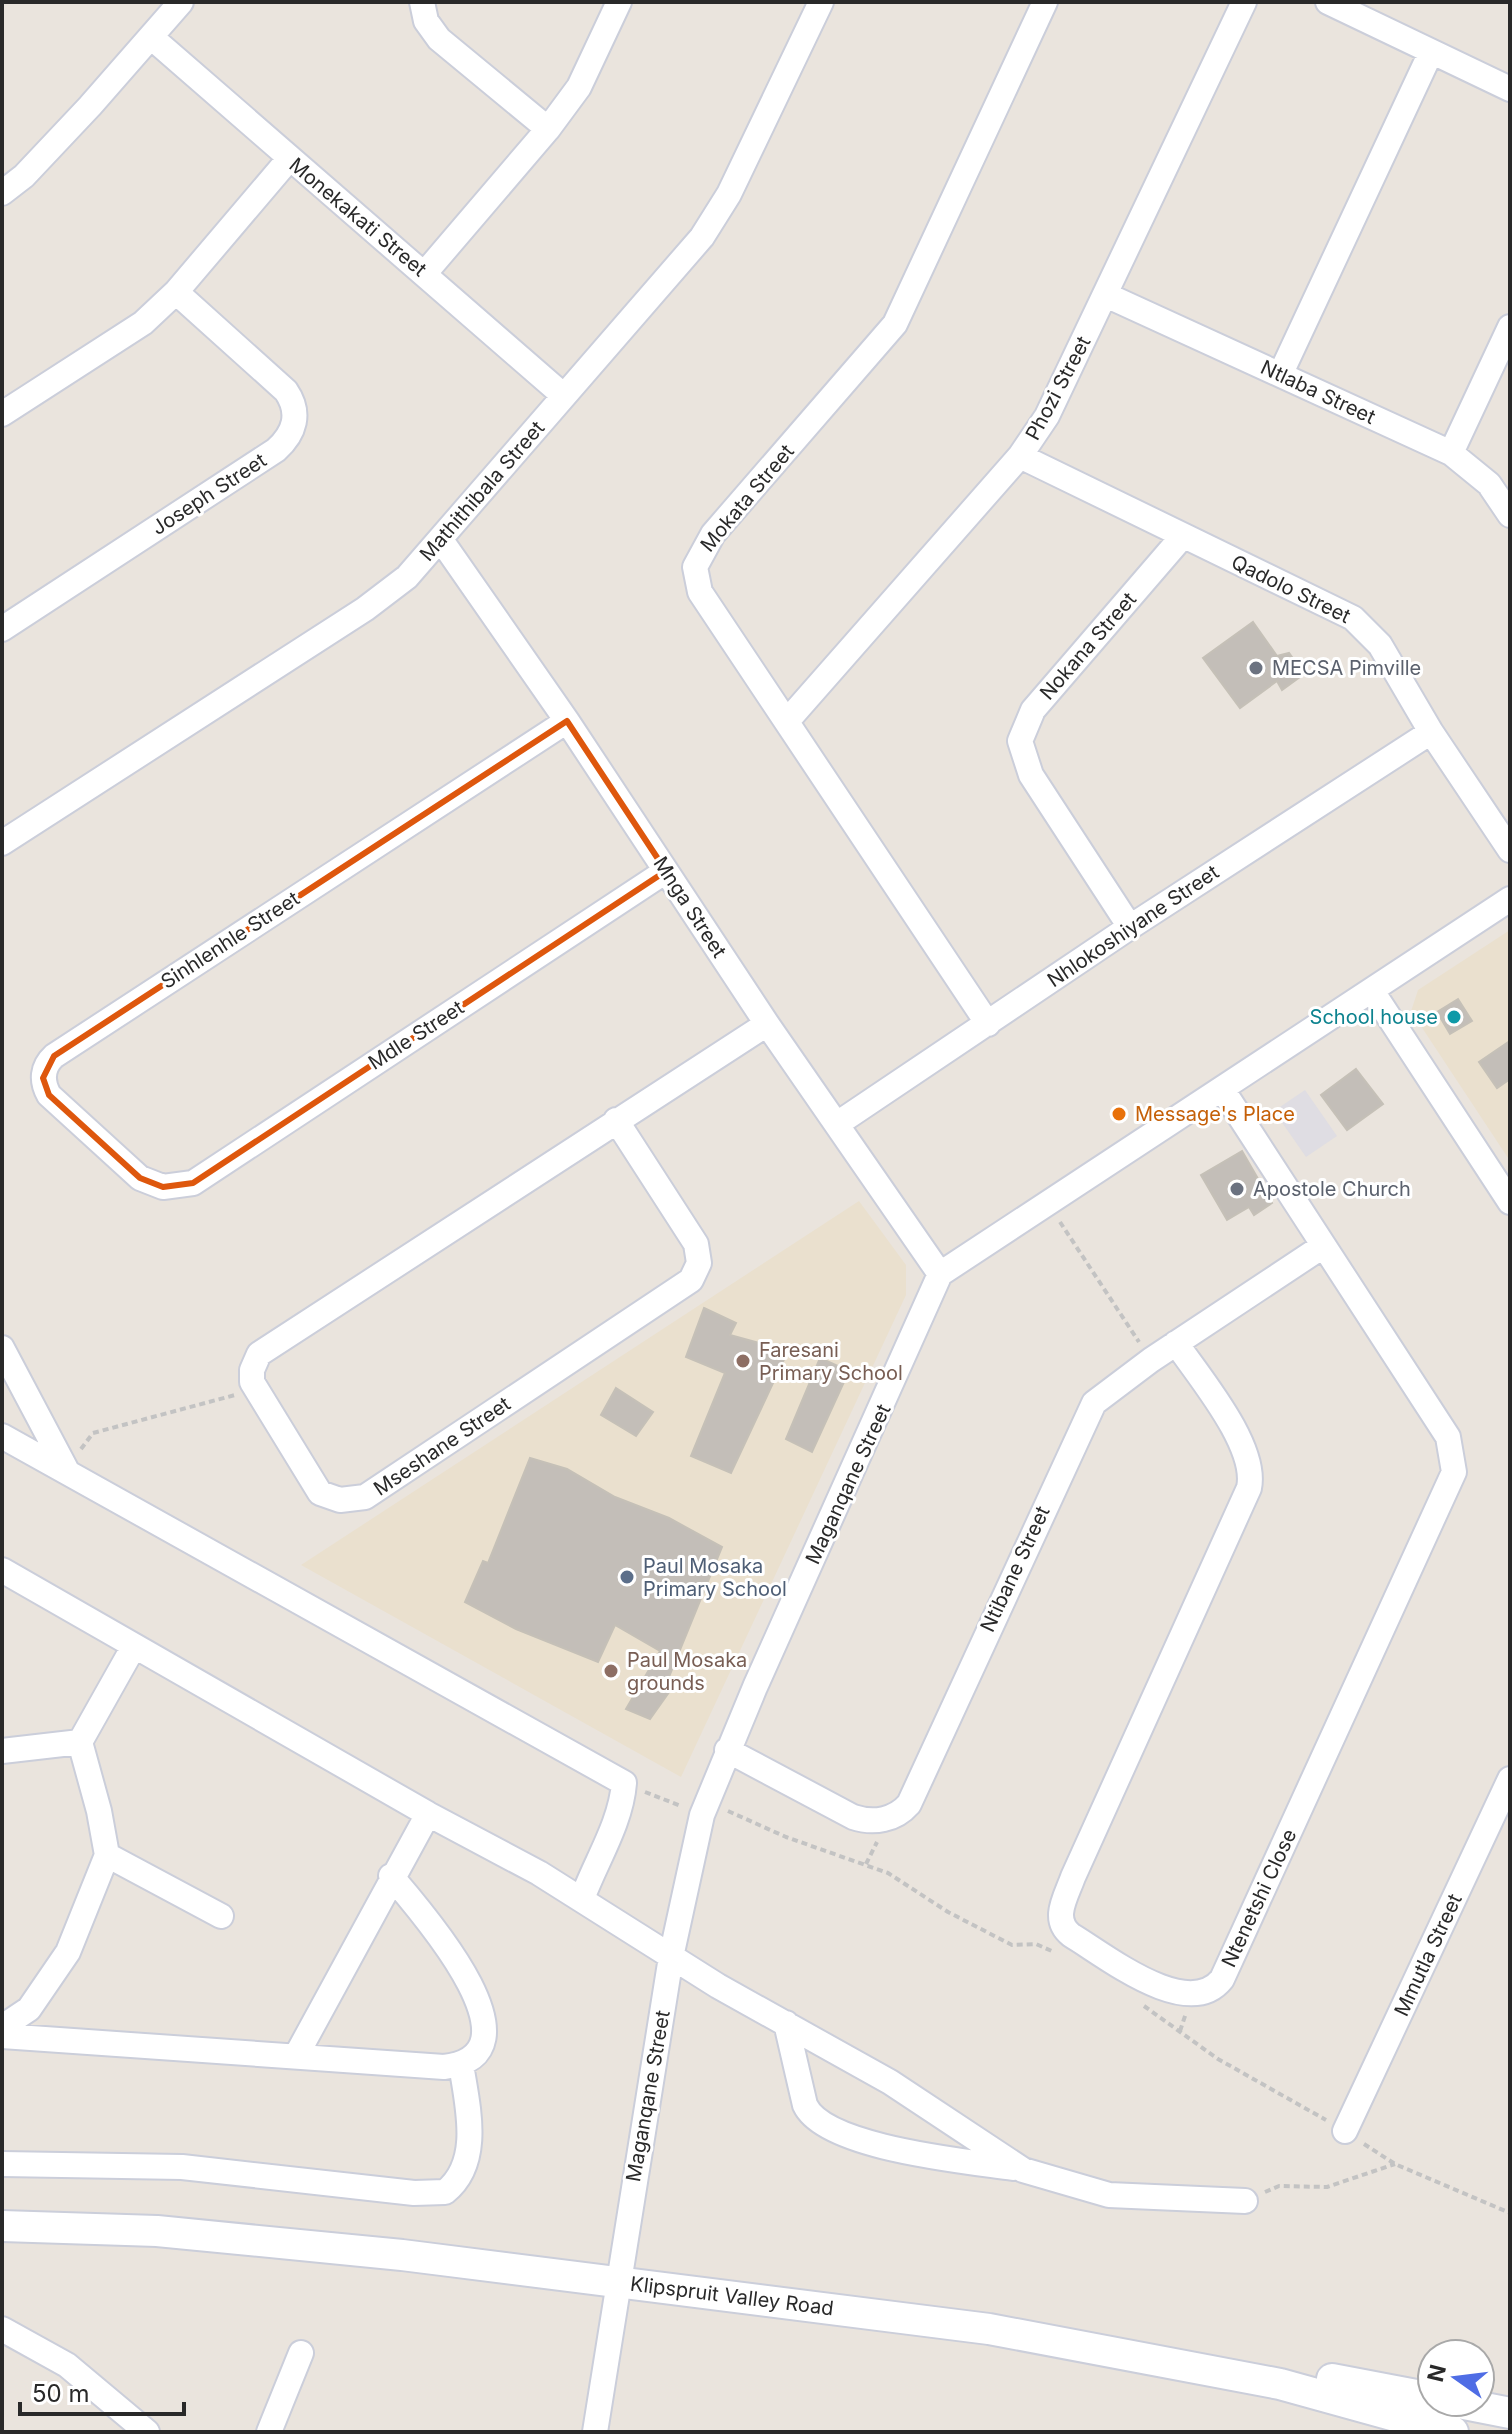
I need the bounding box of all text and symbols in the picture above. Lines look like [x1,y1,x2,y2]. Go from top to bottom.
street label: Monekakati Street [285,153,432,282]
street label: Phozi Street [1021,332,1096,444]
street label: Ntlaba Street [1257,355,1380,429]
street label: Mathithibala Street [415,416,550,566]
street label: Mokata Street [695,439,799,556]
street label: Joseph Street [147,448,271,540]
street label: Qadolo Street [1227,550,1355,628]
street label: Nokana Street [1035,587,1141,705]
place label: MECSA Pimville [1272,656,1421,680]
marker: MECSA Pimville [1247,659,1265,677]
street label: Mnga Street [648,852,732,962]
street label: Nhlokoshiyane Street [1043,859,1224,992]
street label: Sinhlenhle Street [156,886,304,994]
street label: Mdle Street [364,995,469,1075]
place label: School house [1310,1005,1438,1029]
marker: School house [1445,1008,1463,1026]
place label: Message's Place [1135,1102,1295,1126]
marker: Message's Place [1110,1105,1128,1123]
place label: Apostole Church [1253,1177,1411,1201]
marker: Apostole Church [1228,1180,1246,1198]
place label: Faresani Primary School [759,1338,903,1385]
marker: Faresani Primary School [734,1352,752,1370]
street label: Mseshane Street [369,1391,515,1501]
street label: Maganqane Street [800,1400,896,1568]
street label: Ntibane Street [975,1502,1055,1636]
place label: Paul Mosaka Primary School [643,1554,787,1601]
marker: Paul Mosaka Primary School [618,1568,636,1586]
place label: Paul Mosaka grounds [627,1648,747,1695]
marker: Paul Mosaka grounds [602,1662,620,1680]
street label: Ntenetshi Close [1216,1825,1302,1971]
street label: Mmutla Street [1389,1890,1467,2020]
street label: Maganqane Street [621,2008,675,2184]
street label: Klipspruit Valley Road [629,2272,835,2320]
north arrow [1416,2338,1496,2418]
text: N [1422,2362,1451,2384]
scale bar [20,2366,184,2416]
text: 50 m [32,2379,90,2408]

